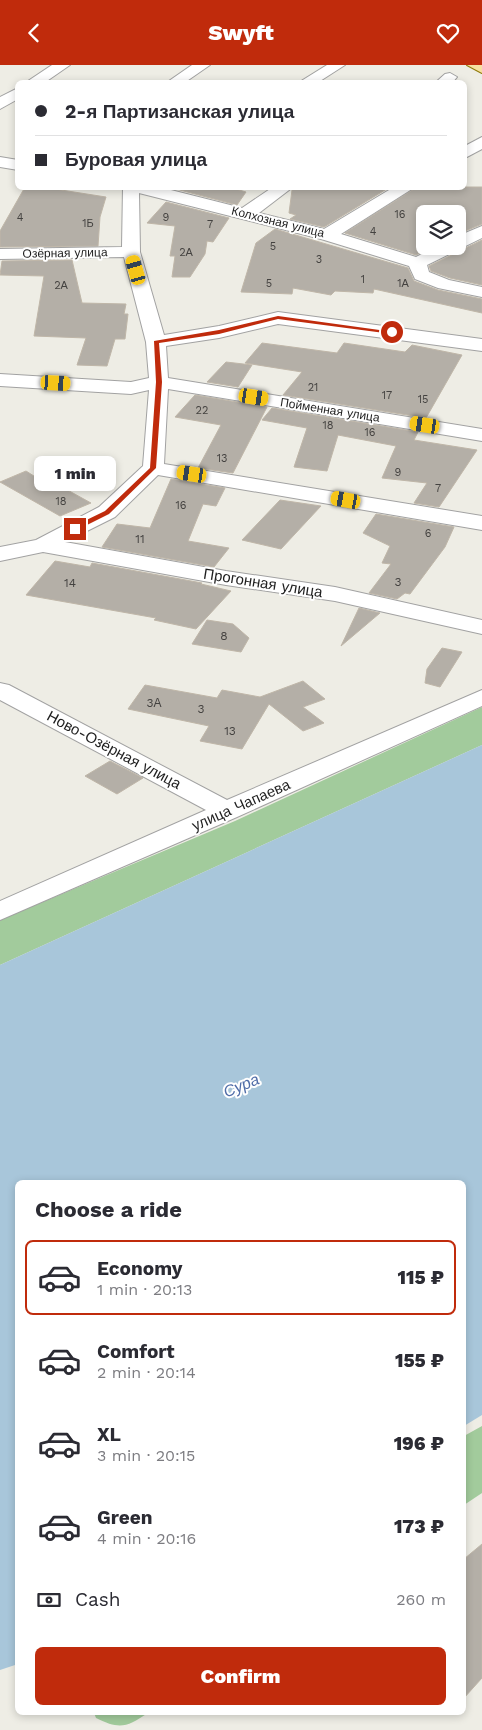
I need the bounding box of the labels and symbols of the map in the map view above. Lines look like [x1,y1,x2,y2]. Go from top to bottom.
street label: Колхозная улица [230,204,326,240]
house number: 16 [395,208,406,221]
house number: 4 [17,211,24,224]
house number: 9 [163,211,170,224]
house number: 1Б [82,217,94,230]
house number: 7 [207,218,213,231]
house number: 4 [370,225,377,238]
house number: 5 [270,240,276,253]
street label: Озёрная улица [22,245,108,261]
house number: 2А [179,246,194,259]
house number: 3 [316,253,322,266]
car [124,254,147,286]
house number: 1 [361,273,365,286]
house number: 5 [266,277,272,290]
house number: 1А [397,277,409,290]
house number: 2А [54,279,69,292]
route start [381,321,403,343]
car [40,375,71,391]
house number: 21 [308,381,318,394]
car [238,387,269,407]
house number: 17 [382,389,392,402]
house number: 15 [418,393,428,406]
street label: Пойменная улица [279,395,381,425]
house number: 22 [196,404,208,417]
car [409,415,440,435]
house number: 18 [322,419,334,432]
house number: 16 [365,426,376,439]
house number: 13 [217,452,227,465]
callout: 1 min [34,457,116,491]
car [176,464,207,484]
house number: 9 [395,466,402,479]
house number: 7 [435,482,441,495]
car [329,490,362,510]
house number: 18 [55,495,67,508]
house number: 16 [176,499,187,512]
route end [64,518,86,540]
house number: 6 [425,527,432,540]
house number: 11 [135,532,145,546]
street label: Прогонная улица [202,565,324,601]
house number: 3 [395,575,402,589]
house number: 14 [64,576,76,590]
house number: 8 [220,629,228,643]
house number: 3А [147,696,162,710]
house number: 3 [198,702,205,716]
street label: Ново-Озёрная улица [44,707,185,793]
house number: 13 [224,724,236,738]
street label: улица Чапаева [189,775,294,835]
water label: Сура [220,1069,262,1101]

